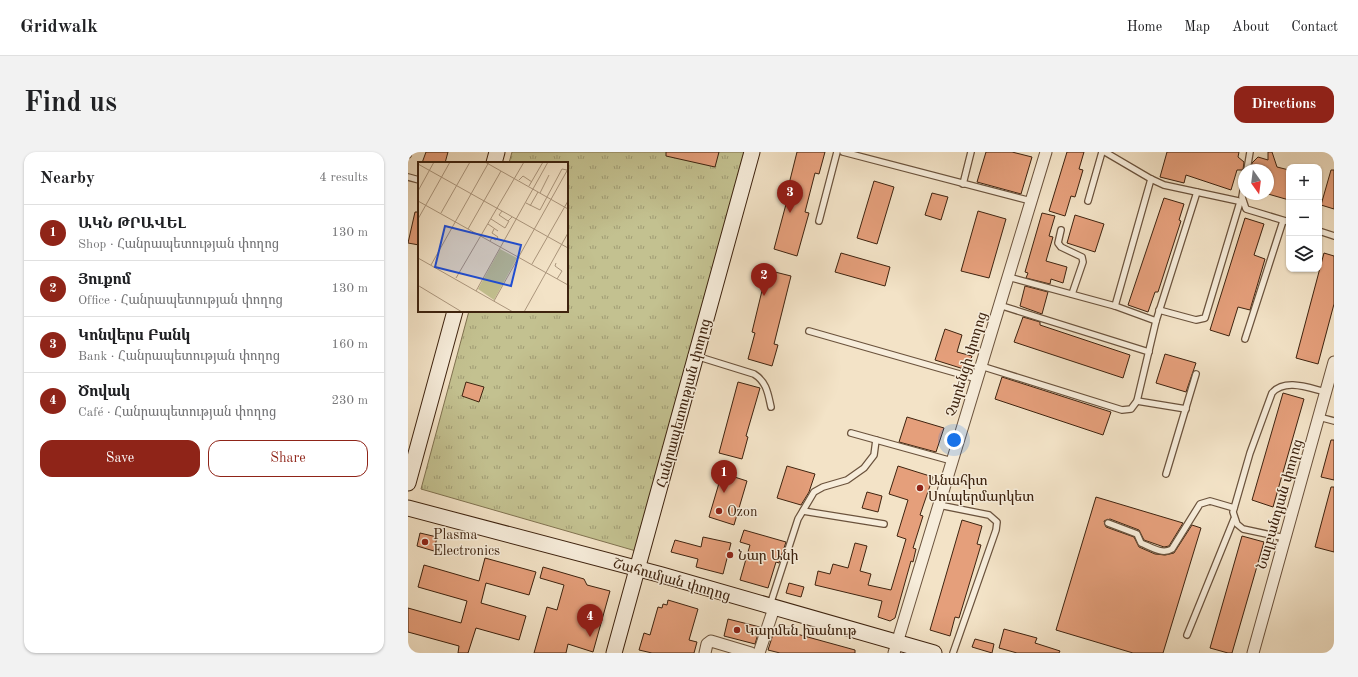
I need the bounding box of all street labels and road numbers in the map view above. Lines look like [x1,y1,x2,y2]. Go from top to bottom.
street label: Չարենցի փողոց [944,310,991,419]
street label: Հանրապետության փողոց [655,317,714,490]
street label: Նալբանդյան փողոց [1255,438,1306,571]
street label: Շահումյան փողոց [611,556,732,604]

